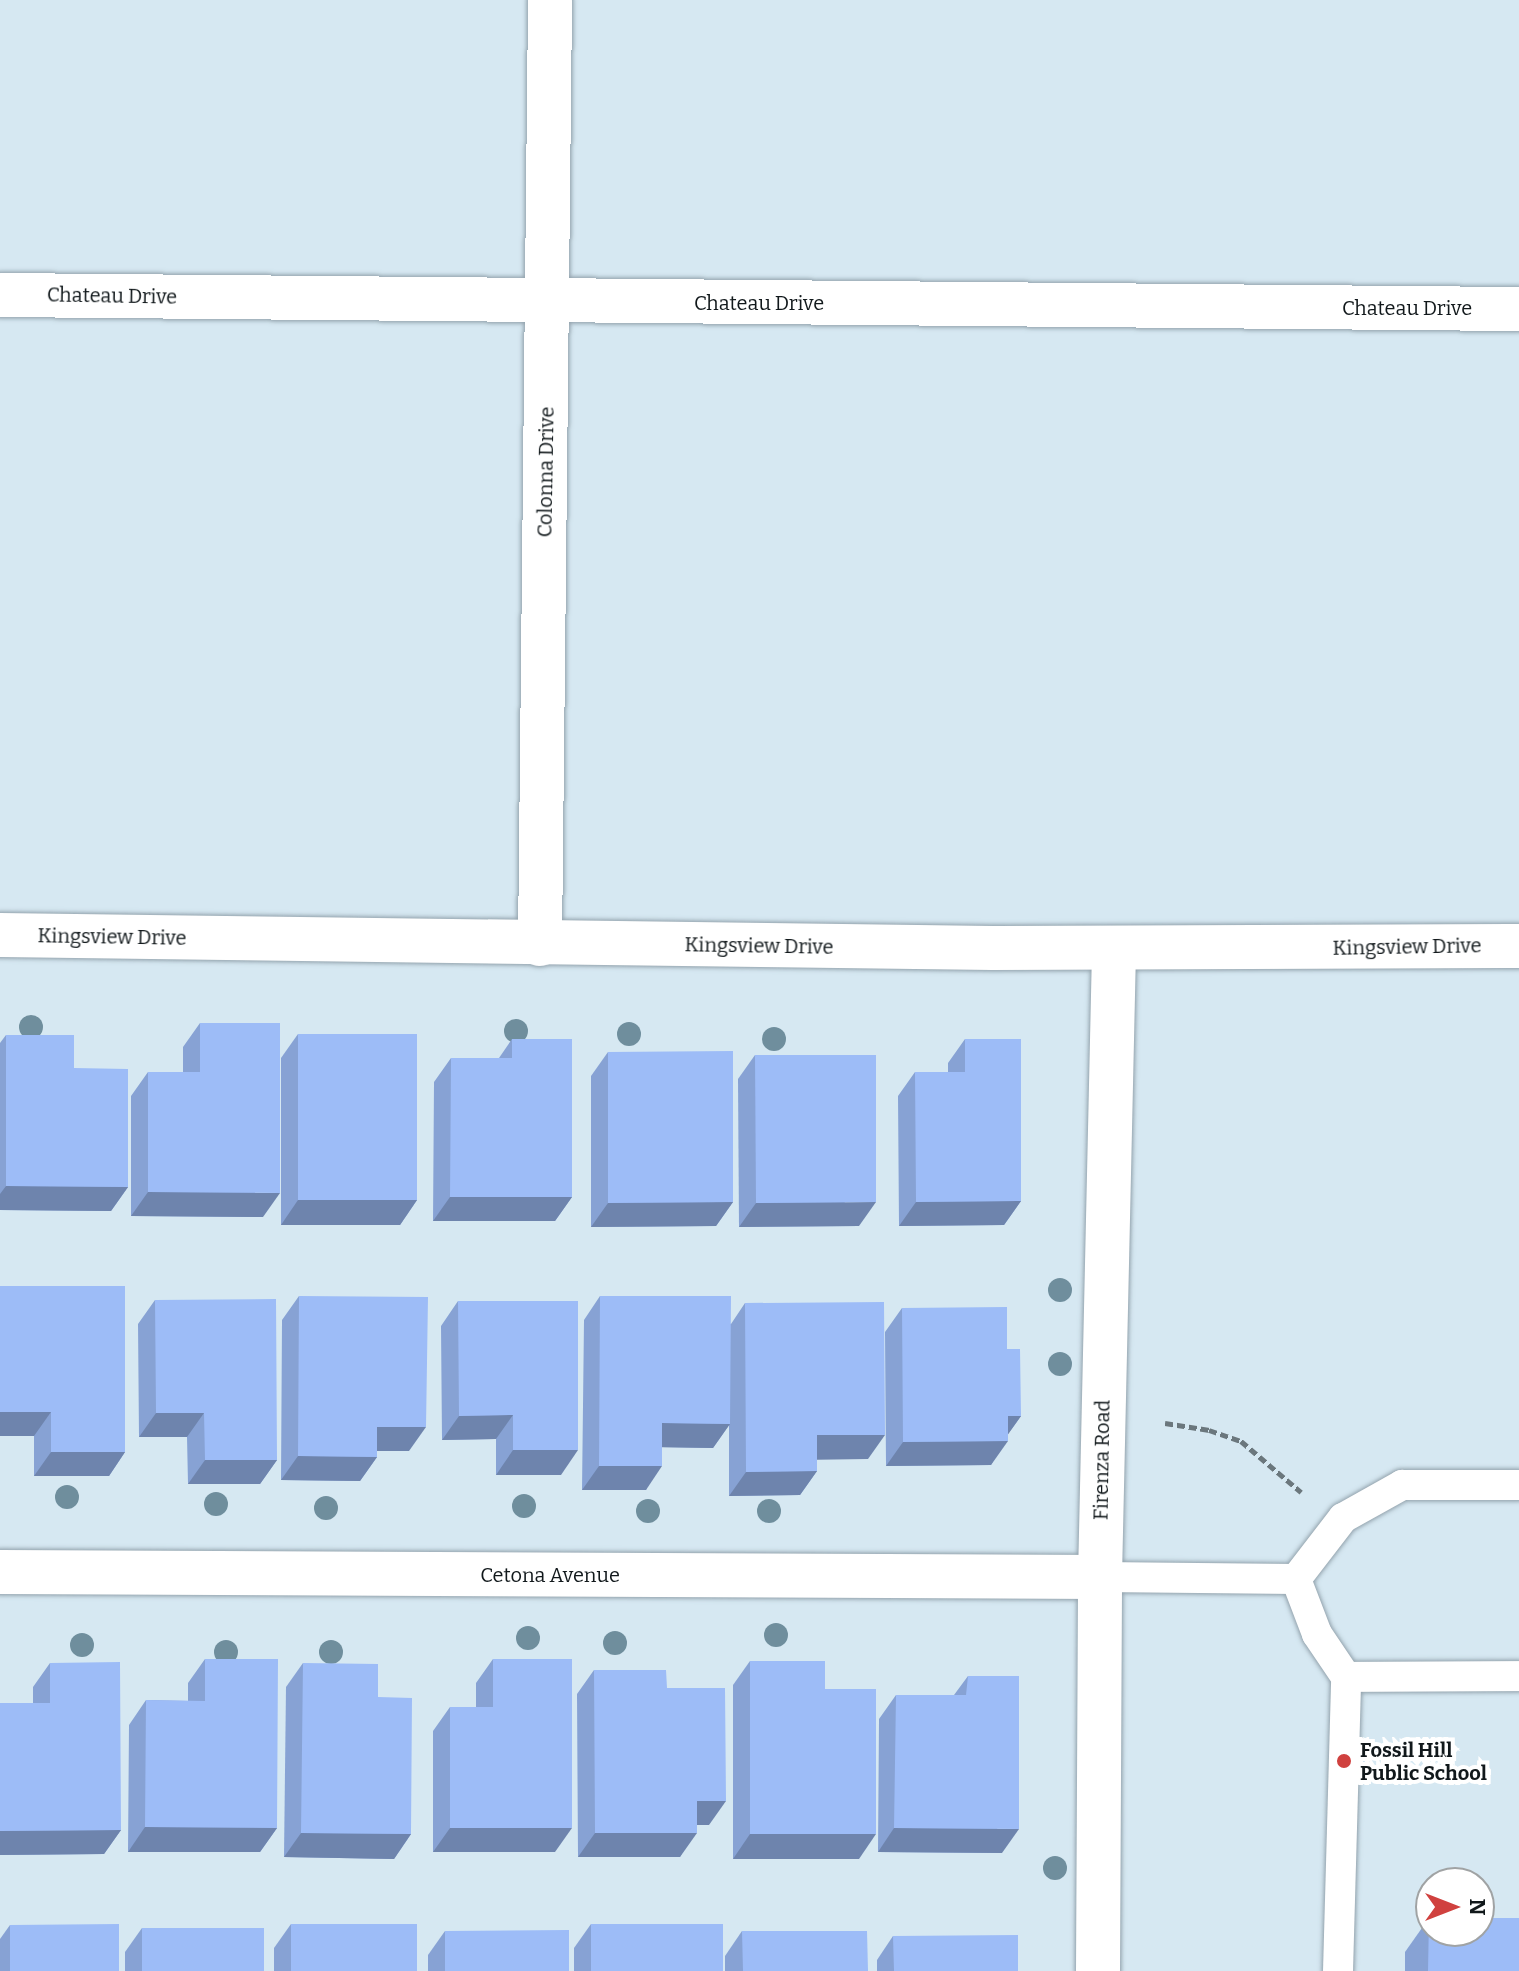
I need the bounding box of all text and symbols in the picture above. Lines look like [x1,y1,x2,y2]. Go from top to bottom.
street label: Chateau Drive [47,283,177,309]
street label: Chateau Drive [694,291,824,315]
street label: Chateau Drive [1342,296,1472,320]
street label: Colonna Drive [533,406,559,538]
street label: Kingsview Drive [37,924,187,950]
street label: Kingsview Drive [684,933,834,959]
street label: Kingsview Drive [1332,934,1482,960]
street label: Firenza Road [1089,1400,1115,1520]
street label: Cetona Avenue [480,1563,620,1587]
place label: Fossil Hill Public School [1360,1738,1487,1785]
marker: Fossil Hill Public School [1335,1752,1353,1770]
north arrow [1415,1867,1495,1947]
text: N [1464,1899,1491,1915]

